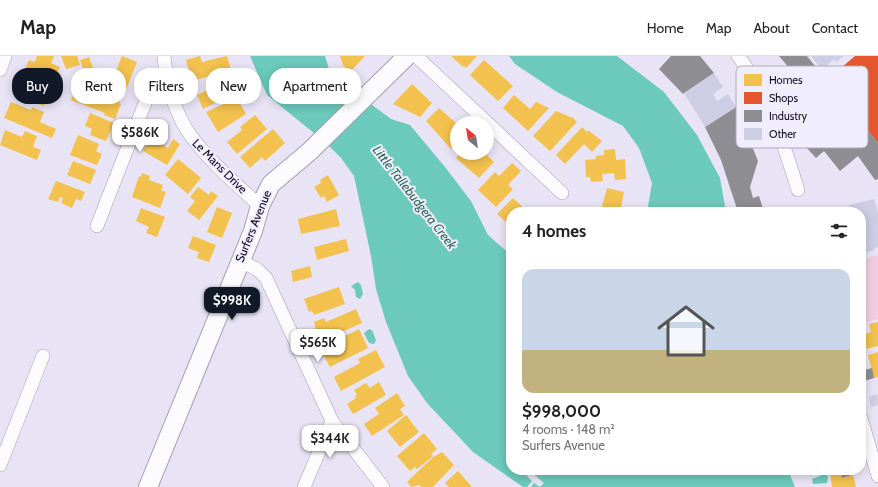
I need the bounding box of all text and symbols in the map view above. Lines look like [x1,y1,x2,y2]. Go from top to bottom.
text: Map [20,16,56,39]
text: Home [647,19,684,37]
text: Map [706,19,731,37]
text: About [753,19,790,37]
text: Contact [812,19,858,37]
legend [736,66,868,148]
chip: Buy [12,68,63,104]
chip: Rent [71,68,126,104]
chip: Filters [134,68,198,104]
chip: New [206,68,261,104]
chip: Apartment [269,68,361,104]
text: Homes [769,73,803,87]
text: Shops [769,91,798,105]
text: Industry [769,109,807,123]
north arrow [450,116,494,160]
map controls [450,116,494,160]
pin: $586K [112,119,168,153]
text: $586K [121,124,159,140]
text: Other [769,127,797,141]
street label: Le Mans Drive [189,135,251,197]
water label: Little Tallebudgera Creek [370,142,461,252]
street label: Surfers Avenue [232,188,274,264]
icon: filters [828,220,850,242]
text: 4 homes [522,221,586,241]
pin: $998K [204,287,260,321]
text: $998K [213,292,251,308]
icon: home [650,295,722,367]
pin: $565K [290,329,346,363]
text: $565K [300,334,336,350]
text: $998,000 [522,401,601,421]
text: 4 rooms · 148 m² [522,421,615,437]
pin: $344K [302,425,358,459]
text: $344K [311,430,349,446]
text: Surfers Avenue [522,437,605,453]

